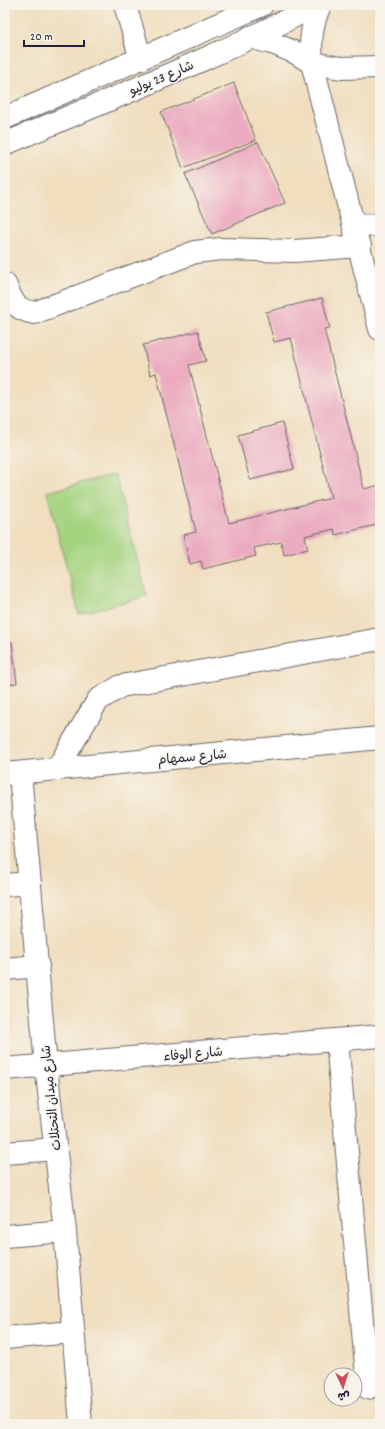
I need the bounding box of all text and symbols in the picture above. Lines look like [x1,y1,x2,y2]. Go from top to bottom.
scale bar [24,22,84,48]
text: 20 m [30,29,53,46]
street label: شارع 23 يوليو [126,57,197,102]
street label: شارع سمهام [157,746,228,771]
street label: شارع الوفاء [163,1043,224,1068]
street label: شارع ميدان التحتلات [37,1044,67,1152]
north arrow [323,1367,363,1407]
text: ش [337,1387,350,1403]

